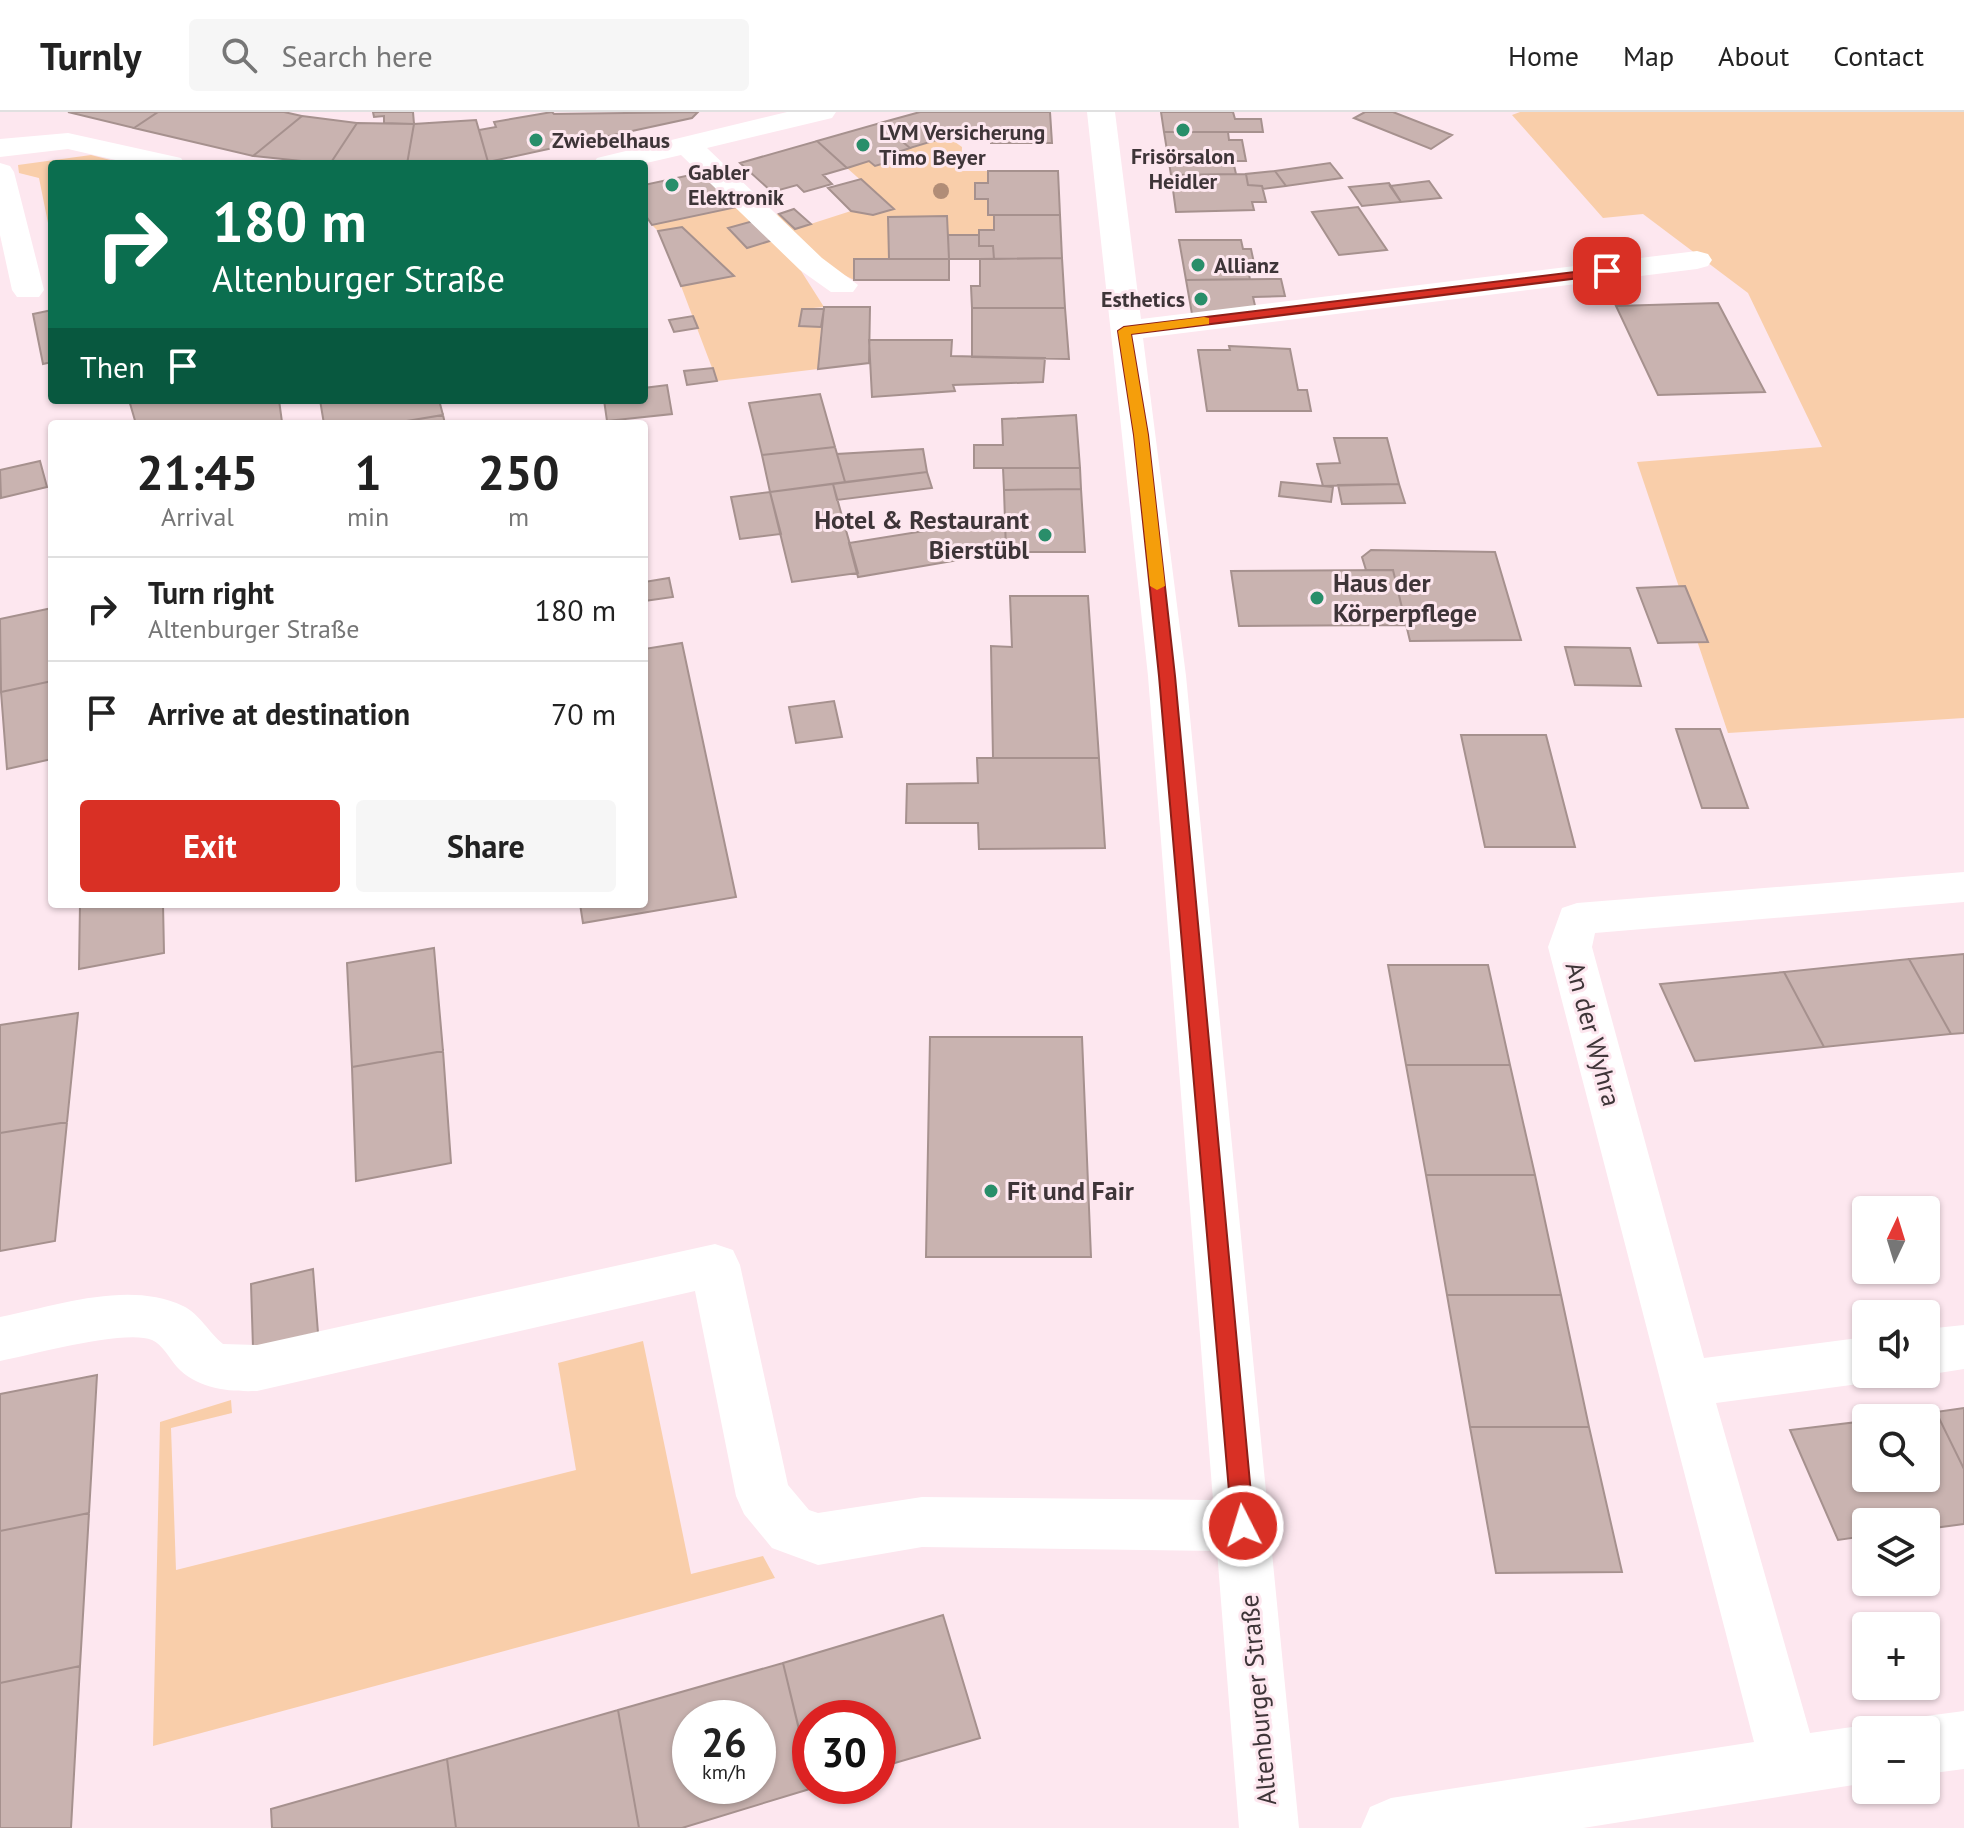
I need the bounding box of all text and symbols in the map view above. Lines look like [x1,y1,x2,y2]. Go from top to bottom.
search box [189,19,749,91]
text: Turnly [40,31,141,80]
icon: search [217,33,261,77]
text: Search here [281,36,433,75]
text: Home [1508,37,1579,74]
text: Map [1623,37,1674,74]
text: About [1718,37,1789,74]
text: Contact [1833,37,1924,74]
place label: LVM Versicherung Timo Beyer [879,118,1045,171]
marker: Frisörsalon Heidler [1174,121,1192,139]
place label: Zwiebelhaus [552,126,670,154]
marker: Zwiebelhaus [527,131,545,149]
marker: LVM Versicherung Timo Beyer [854,136,872,154]
place label: Frisörsalon Heidler [1131,142,1235,195]
place label: Gabler Elektronik [688,158,784,211]
marker: Gabler Elektronik [663,176,681,194]
text: 180 m [212,185,367,257]
icon: right [80,192,184,296]
pin [1573,237,1641,305]
icon: arrive [1585,249,1629,293]
place label: Allianz [1214,251,1279,279]
text: Altenburger Straße [212,255,505,302]
marker: Allianz [1189,256,1207,274]
place label: Esthetics [1101,285,1185,313]
marker: Esthetics [1192,290,1210,308]
icon: arrive [161,344,205,388]
text: Then [80,347,145,386]
text: 21:45 [137,441,258,503]
text: 1 [354,441,382,503]
text: 250 [478,441,559,503]
text: Arrival [161,500,234,533]
text: min [347,500,389,533]
text: m [508,500,529,533]
place label: Hotel & Restaurant Bierstübl [814,503,1029,566]
marker: Hotel & Restaurant Bierstübl [1036,526,1054,544]
place label: Haus der Körperpflege [1333,566,1477,629]
text: Turn right [148,573,274,612]
icon: right [80,587,124,631]
marker: Haus der Körperpflege [1308,589,1326,607]
text: 180 m [535,590,616,629]
text: Altenburger Straße [148,612,360,645]
icon: arrive [80,691,124,735]
text: Arrive at destination [148,694,410,733]
text: 70 m [551,694,616,733]
button: Exit [80,800,340,892]
button: Share [356,800,616,892]
street label: An der Wyhra [1558,958,1629,1110]
place label: Fit und Fair [1007,1174,1135,1207]
marker: Fit und Fair [982,1182,1000,1200]
north arrow [1852,1196,1940,1284]
map controls [1852,1196,1940,1804]
button: sound [1852,1300,1940,1388]
button: search [1852,1404,1940,1492]
position arrow [1201,1484,1285,1568]
button: layers [1852,1508,1940,1596]
street label: Altenburger Straße [1232,1593,1283,1807]
button: + [1852,1612,1940,1700]
speed limit sign: 30 [792,1700,896,1804]
text: 26 [701,1716,747,1768]
button: − [1852,1716,1940,1804]
text: km/h [702,1759,746,1785]

